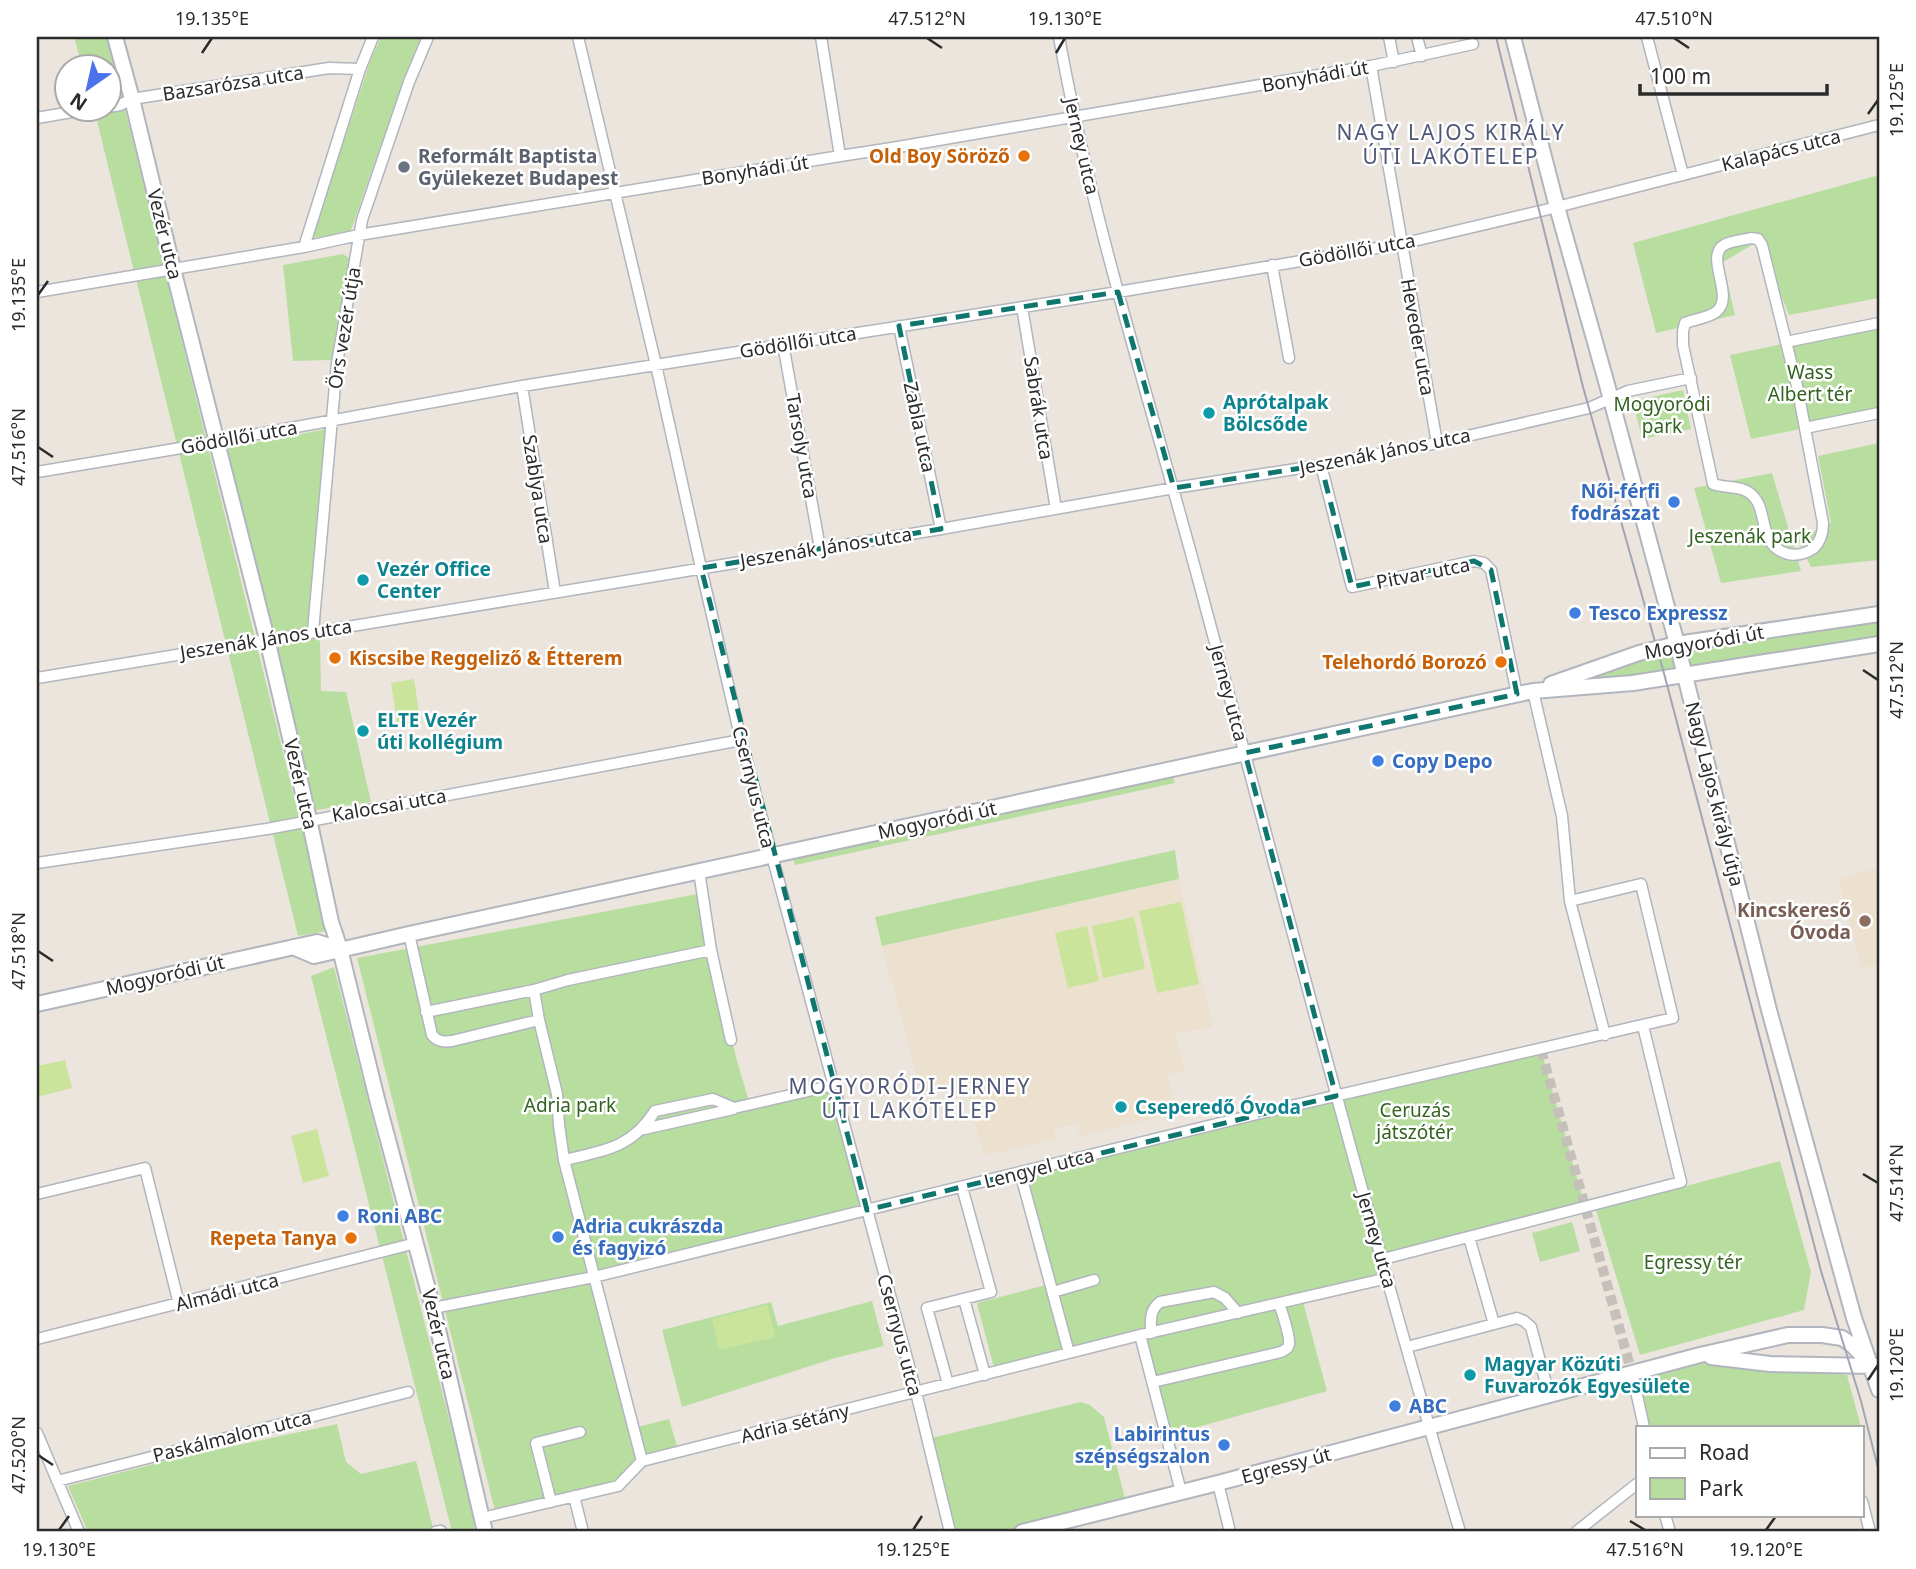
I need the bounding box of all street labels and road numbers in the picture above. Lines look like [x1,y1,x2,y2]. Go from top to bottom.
street label: Bonyhádi út [1260,54,1370,98]
street label: Bazsarózsa utca [161,59,305,107]
street label: Jerney utca [1058,93,1106,197]
street label: Kalapács utca [1719,123,1843,177]
street label: Bonyhádi út [700,149,810,191]
street label: Vezér utca [141,186,189,282]
street label: Gödöllői utca [1297,227,1417,273]
street label: Örs vezér útja [321,265,367,391]
street label: Heveder utca [1395,276,1441,398]
street label: Gödöllői utca [738,320,858,364]
street label: Sabrák utca [1018,354,1060,462]
street label: Zabla utca [898,379,942,475]
street label: Tarsoly utca [780,392,824,500]
street label: Gödöllői utca [179,414,299,460]
street label: Jeszenák János utca [1295,422,1473,481]
street label: Szablya utca [517,433,559,545]
street label: Jeszenák János utca [736,521,914,574]
street label: Pitvar utca [1374,551,1472,595]
street label: Jeszenák János utca [176,613,354,666]
street label: Mogyoródi út [1642,619,1766,665]
street label: Jerney utca [1203,640,1254,744]
street label: Nagy Lajos király útja [1679,699,1751,889]
street label: Csernyus utca [726,723,782,851]
street label: Vezér utca [278,736,324,832]
street label: Kalocsai utca [330,782,448,828]
street label: Mogyoródi út [875,795,999,845]
street label: Mogyoródi út [103,949,227,1001]
street label: Lengyel utca [981,1142,1097,1194]
street label: Jerney utca [1350,1187,1403,1291]
street label: Almádi utca [173,1267,281,1317]
street label: Csernyus utca [871,1271,929,1399]
street label: Vezér utca [416,1286,462,1382]
street label: Adria sétány [738,1397,852,1449]
street label: Paskálmalom utca [150,1404,314,1468]
street label: Egressy út [1238,1441,1334,1489]

